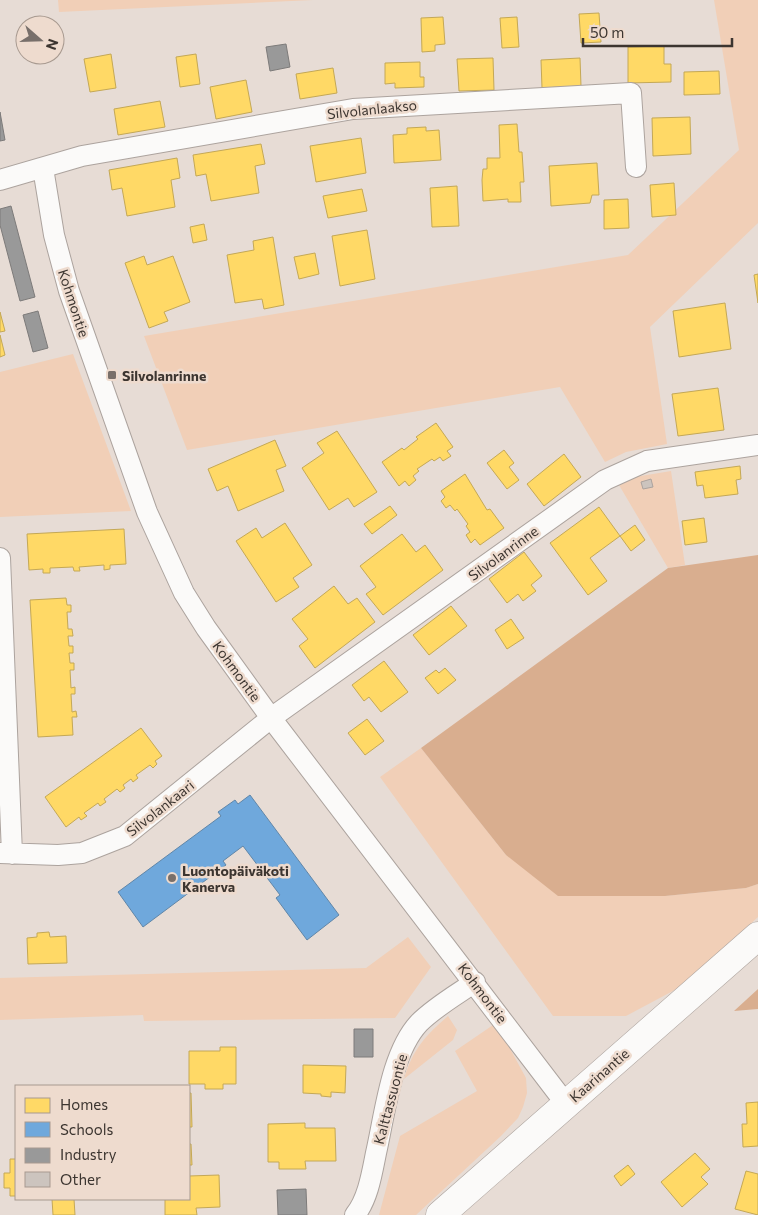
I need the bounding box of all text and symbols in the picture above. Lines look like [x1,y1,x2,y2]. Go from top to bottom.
north arrow [15,15,65,65]
scale bar [583,15,732,47]
text: 50 m [590,23,624,41]
text: N [43,37,62,52]
street label: Silvolanlaakso [326,96,418,122]
street label: Kohmontie [55,267,93,339]
place label: Silvolanrinne [122,367,206,384]
marker: Silvolanrinne [106,369,118,381]
street label: Silvolanrinne [465,522,541,584]
street label: Kohmontie [209,637,265,705]
street label: Silvolankaari [123,776,197,840]
place label: Luontopäiväkoti Kanerva [182,862,289,895]
marker: Luontopäiväkoti Kanerva [166,872,178,884]
street label: Kohmontie [455,960,511,1026]
street label: Kaarinantie [566,1045,632,1105]
street label: Kalttassuontie [370,1052,410,1146]
legend [15,1085,190,1200]
text: Homes [60,1095,108,1113]
text: Schools [60,1120,114,1138]
text: Industry [60,1145,117,1163]
text: Other [60,1170,101,1188]

